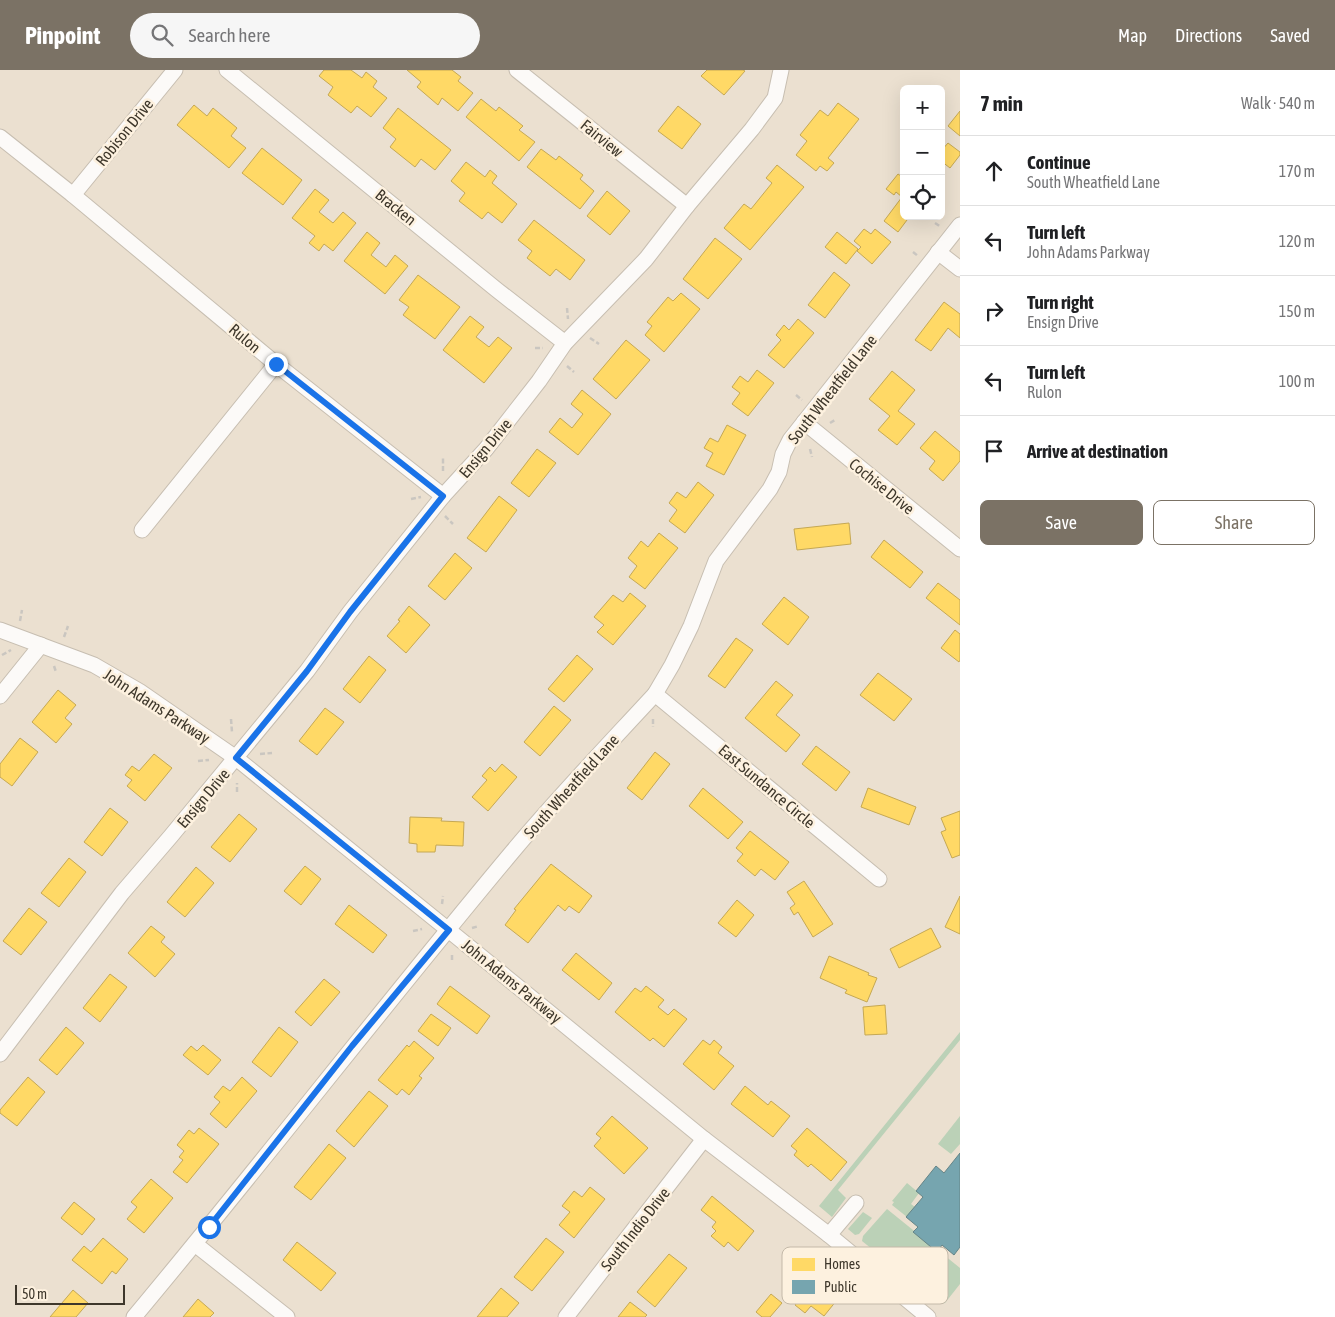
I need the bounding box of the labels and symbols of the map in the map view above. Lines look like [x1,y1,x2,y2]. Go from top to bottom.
street label: Robison Drive [92,95,156,169]
street label: Fairview [577,116,627,161]
street label: Bracken [372,185,420,229]
street label: Rulon [226,320,264,356]
street label: South Wheatfield Lane [784,331,880,447]
route end [265,353,288,376]
street label: Ensign Drive [455,415,516,482]
street label: Cochise Drive [846,454,918,518]
street label: John Adams Parkway [100,665,214,748]
street label: South Wheatfield Lane [520,731,622,841]
street label: East Sundance Circle [715,741,819,831]
street label: Ensign Drive [173,765,234,832]
street label: John Adams Parkway [458,935,566,1028]
street label: South Indio Drive [597,1184,673,1274]
route start [198,1216,221,1239]
legend [782,1247,948,1304]
text: Homes [824,1256,860,1272]
text: Public [824,1279,857,1295]
scale bar [15,1282,125,1305]

